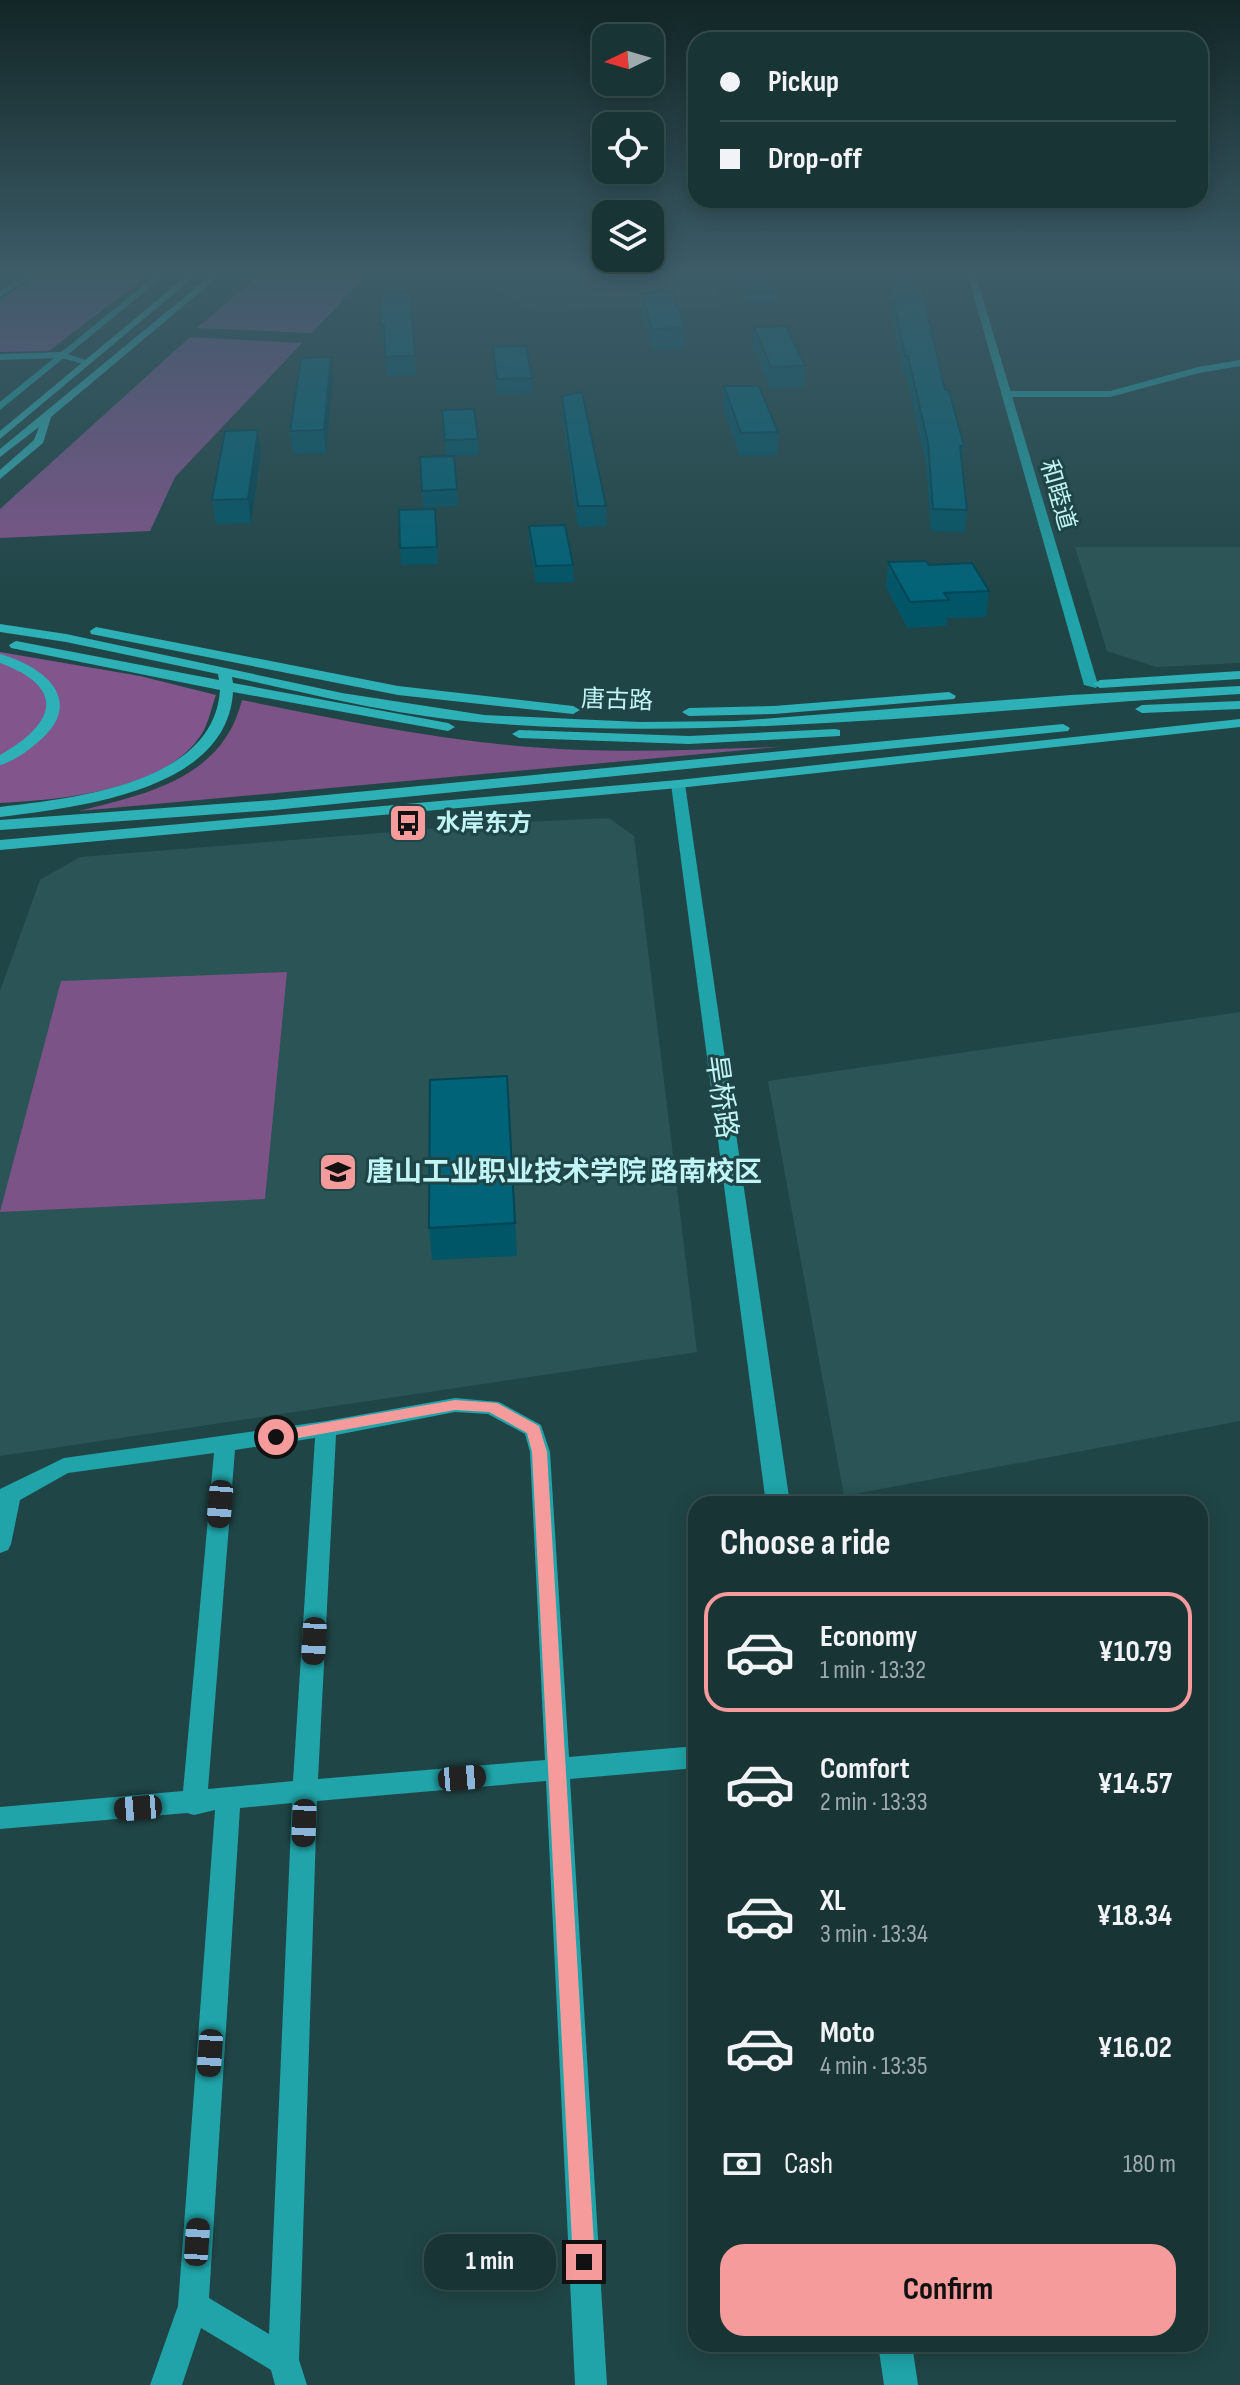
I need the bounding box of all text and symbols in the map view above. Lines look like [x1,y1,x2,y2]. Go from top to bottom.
north arrow [592,24,664,96]
map controls [592,24,664,272]
text: Pickup [768,64,839,100]
button: locate [592,112,664,184]
text: Drop-off [768,141,862,177]
button: layers [592,200,664,272]
street label: 和睦道 [1034,456,1082,534]
street label: 唐古路 [581,684,653,716]
bus stop icon: 水岸东方 [387,802,429,844]
place label: 水岸东方 [436,809,532,838]
street label: 旱桥路 [699,1053,743,1141]
school or university icon: 唐山工业职业技术学院 路南校区 [317,1151,359,1193]
place label: 唐山工业职业技术学院 路南校区 [366,1156,762,1189]
route start [258,1419,294,1455]
car [206,1479,234,1529]
text: Choose a ride [720,1522,891,1565]
car [301,1616,327,1666]
icon: car [724,1616,796,1688]
text: Economy [820,1619,917,1655]
text: ¥10.79 [1098,1634,1172,1670]
text: 1 min · 13:32 [820,1655,926,1686]
icon: car [724,1748,796,1820]
text: Comfort [820,1751,910,1787]
car [437,1764,487,1792]
text: ¥14.57 [1098,1766,1172,1802]
text: 2 min · 13:33 [820,1787,928,1818]
car [113,1794,163,1822]
car [291,1799,317,1847]
icon: car [724,1880,796,1952]
text: XL [820,1883,846,1919]
text: ¥18.34 [1096,1898,1172,1934]
text: 3 min · 13:34 [820,1919,928,1950]
icon: car [724,2012,796,2084]
text: Moto [820,2015,875,2051]
car [196,2028,224,2078]
text: ¥16.02 [1098,2030,1172,2066]
text: 4 min · 13:35 [820,2051,927,2082]
icon: cash [720,2142,764,2186]
text: Cash [784,2146,833,2182]
text: 180 m [1123,2149,1176,2180]
car [183,2217,211,2267]
callout: 1 min [424,2234,556,2290]
route end [566,2244,602,2280]
button: Confirm [720,2244,1176,2336]
text: 1 min [466,2246,514,2277]

